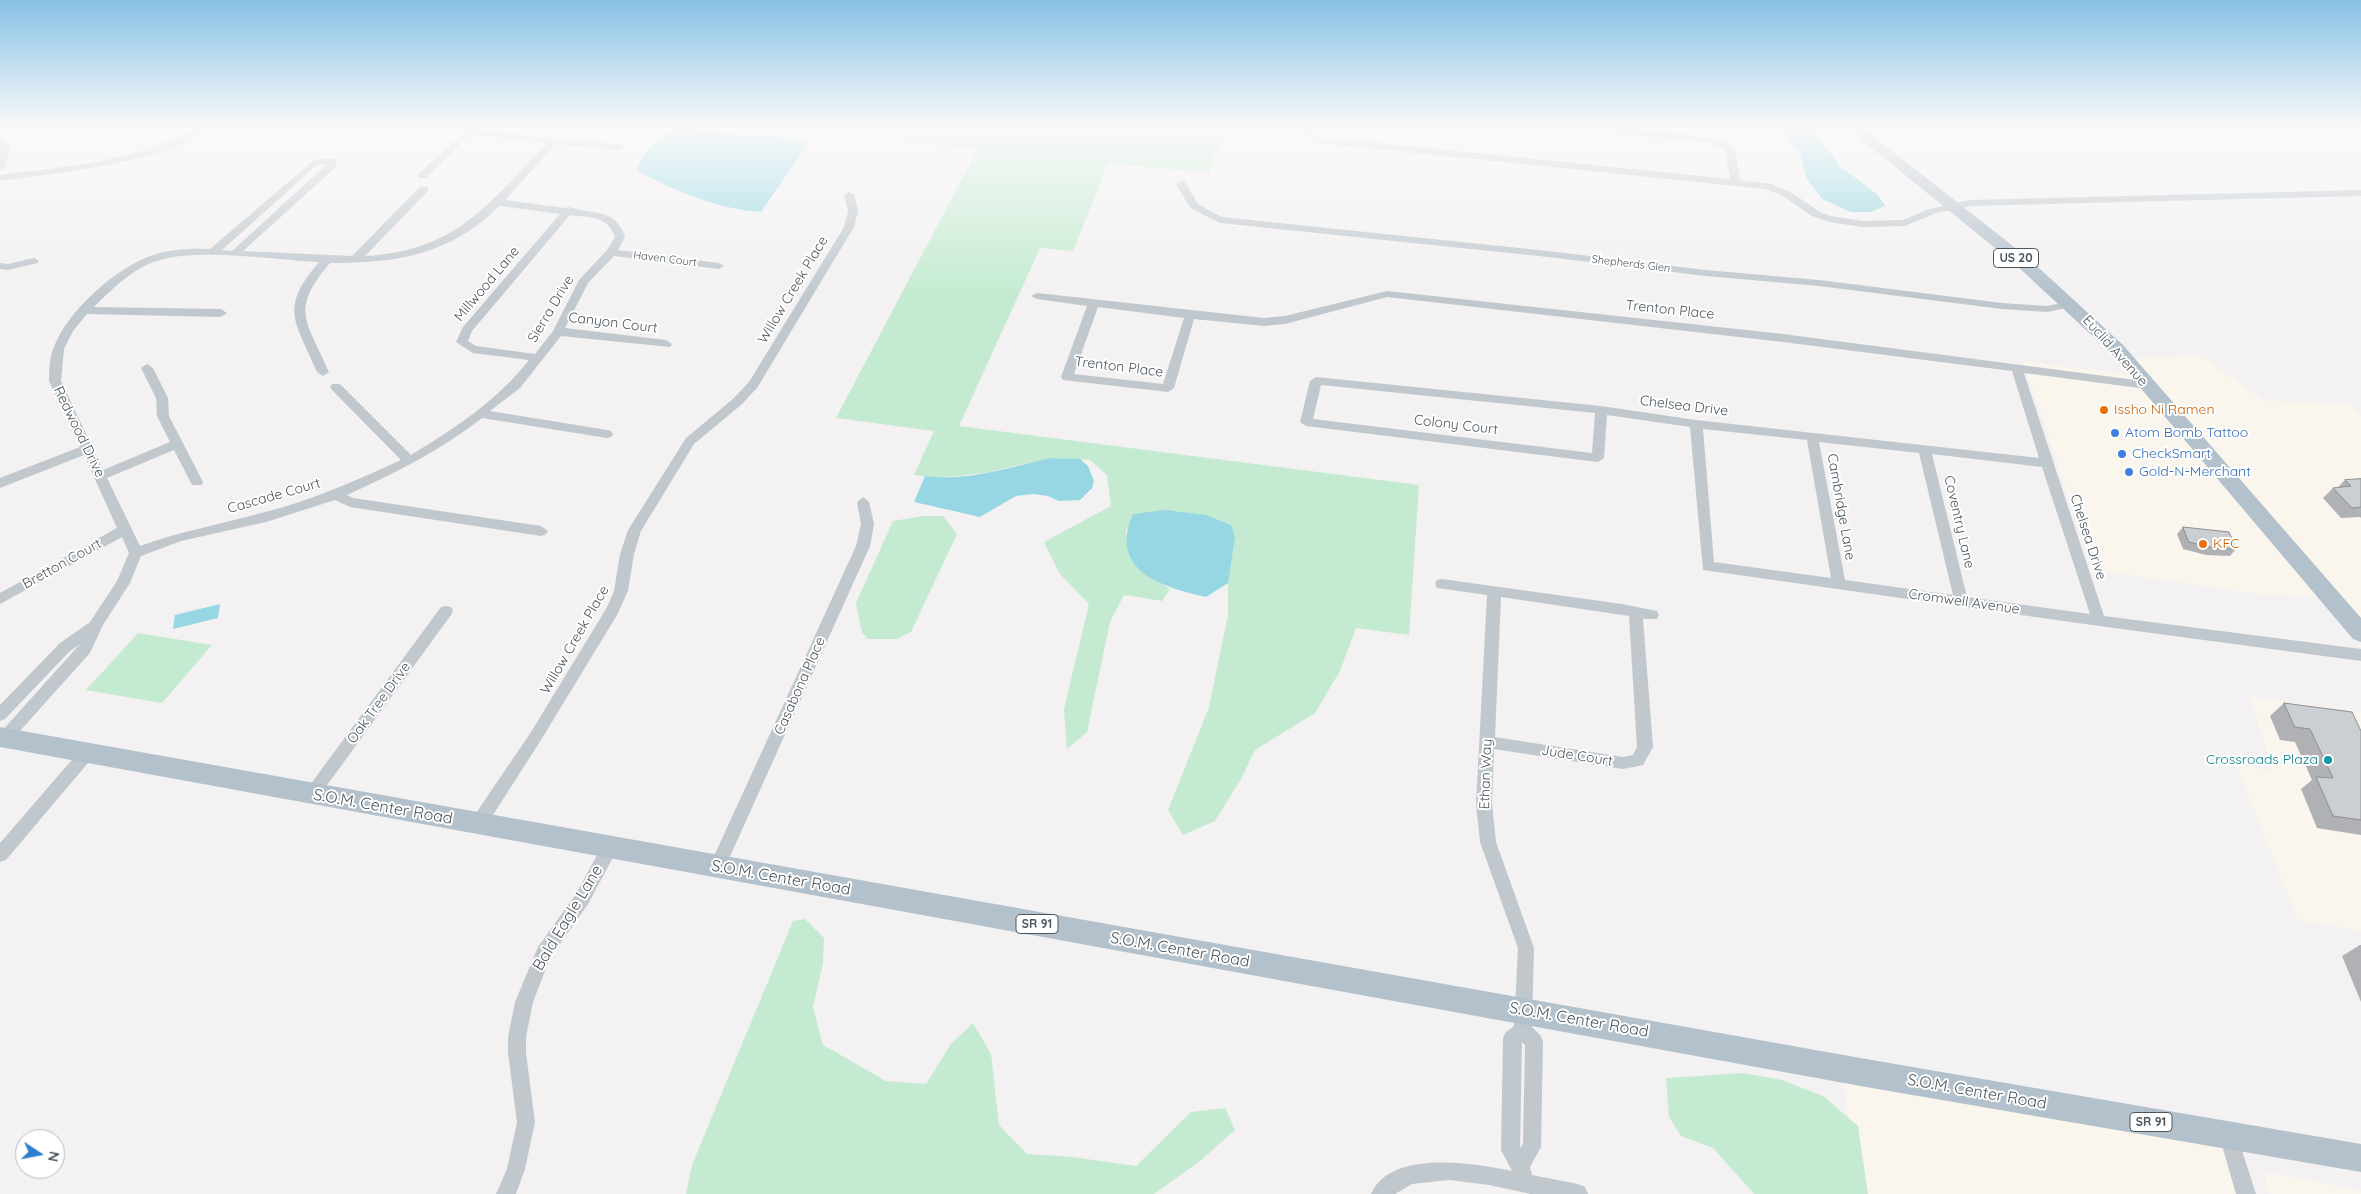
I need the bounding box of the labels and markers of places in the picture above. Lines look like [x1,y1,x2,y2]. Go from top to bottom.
place label: Issho Ni Ramen [2114,402,2215,418]
marker: Issho Ni Ramen [2098,404,2110,416]
place label: Atom Bomb Tattoo [2125,425,2248,441]
marker: Atom Bomb Tattoo [2109,427,2121,439]
place label: CheckSmart [2132,446,2211,462]
marker: CheckSmart [2116,448,2128,460]
place label: Gold-N-Merchant [2139,464,2251,480]
marker: Gold-N-Merchant [2123,466,2135,478]
place label: KFC [2213,536,2239,552]
marker: KFC [2197,538,2209,550]
place label: Crossroads Plaza [2206,752,2318,768]
marker: Crossroads Plaza [2322,754,2334,766]

